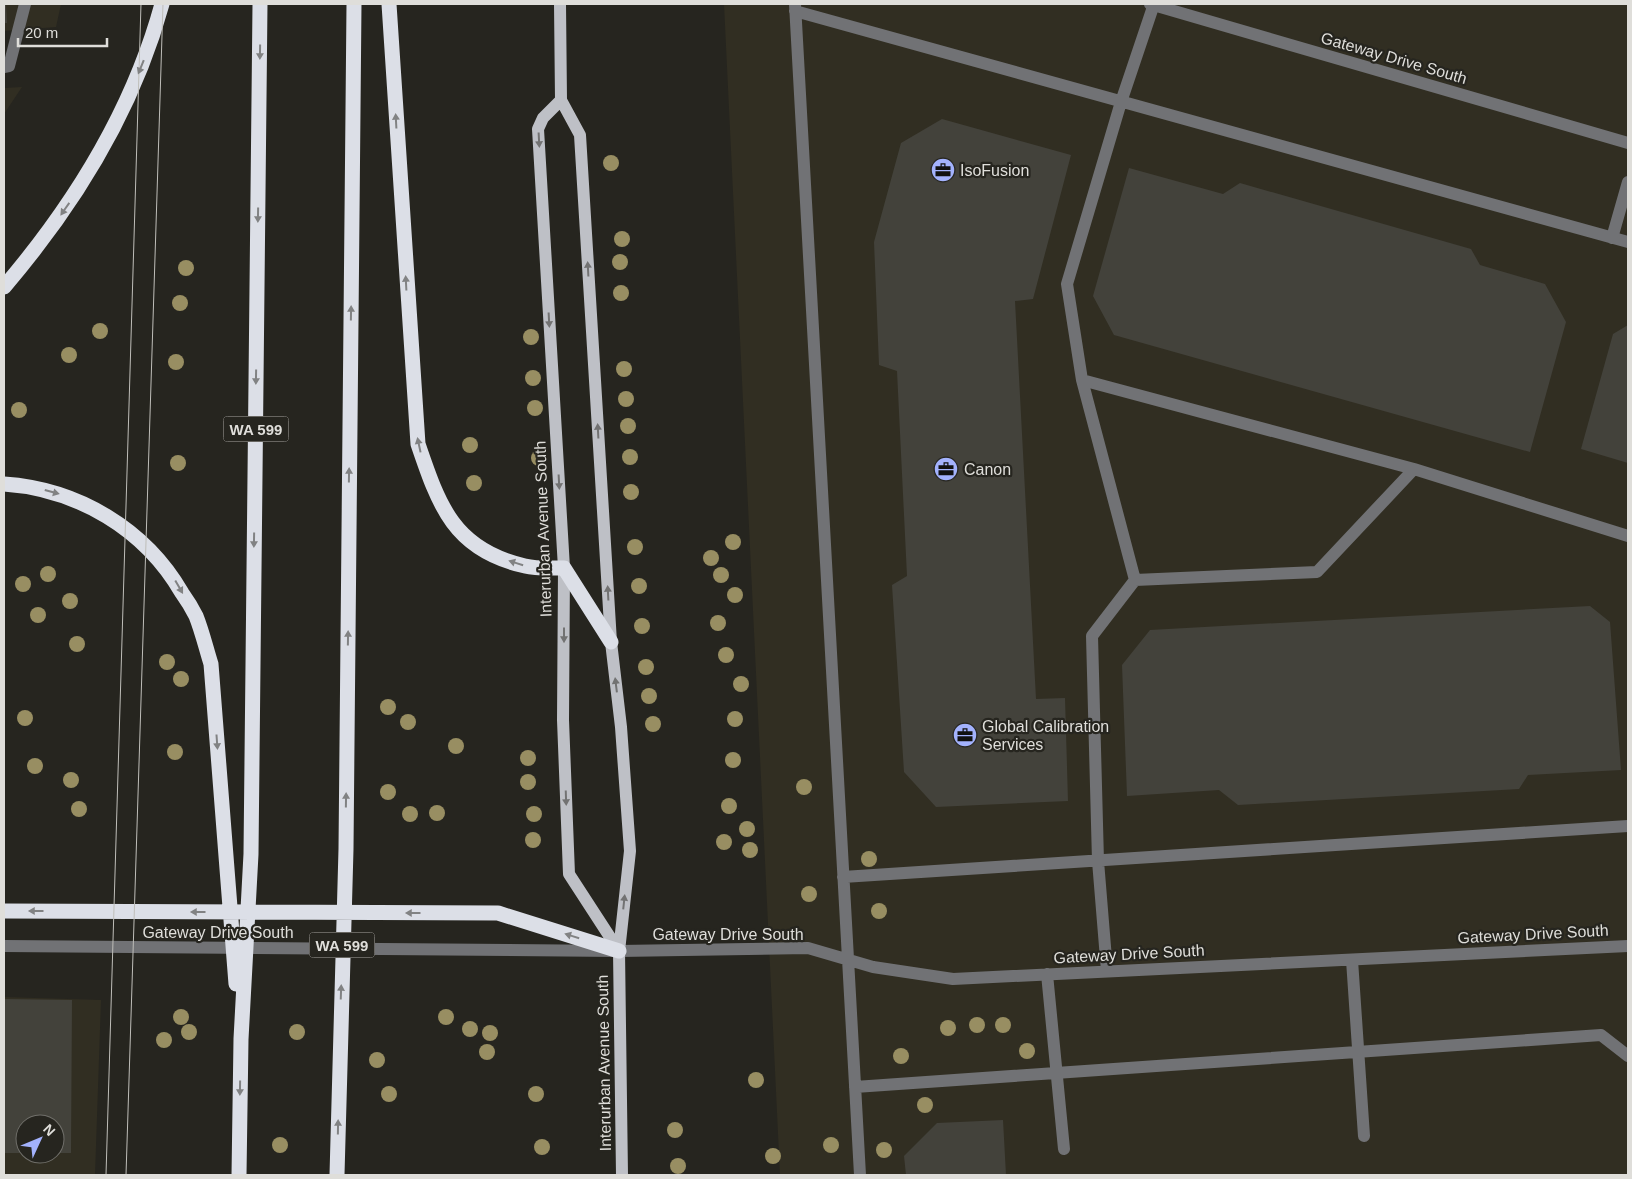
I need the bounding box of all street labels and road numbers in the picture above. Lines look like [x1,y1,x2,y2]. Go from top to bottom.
street label: Gateway Drive South [1319,29,1469,87]
road number: WA 599 [224,416,288,442]
street label: Interurban Avenue South [531,440,555,618]
street label: Gateway Drive South [1457,922,1609,946]
street label: Gateway Drive South [142,924,294,941]
street label: Gateway Drive South [652,926,804,943]
road number: WA 599 [310,932,374,958]
street label: Gateway Drive South [1053,942,1205,966]
street label: Interurban Avenue South [594,974,614,1152]

